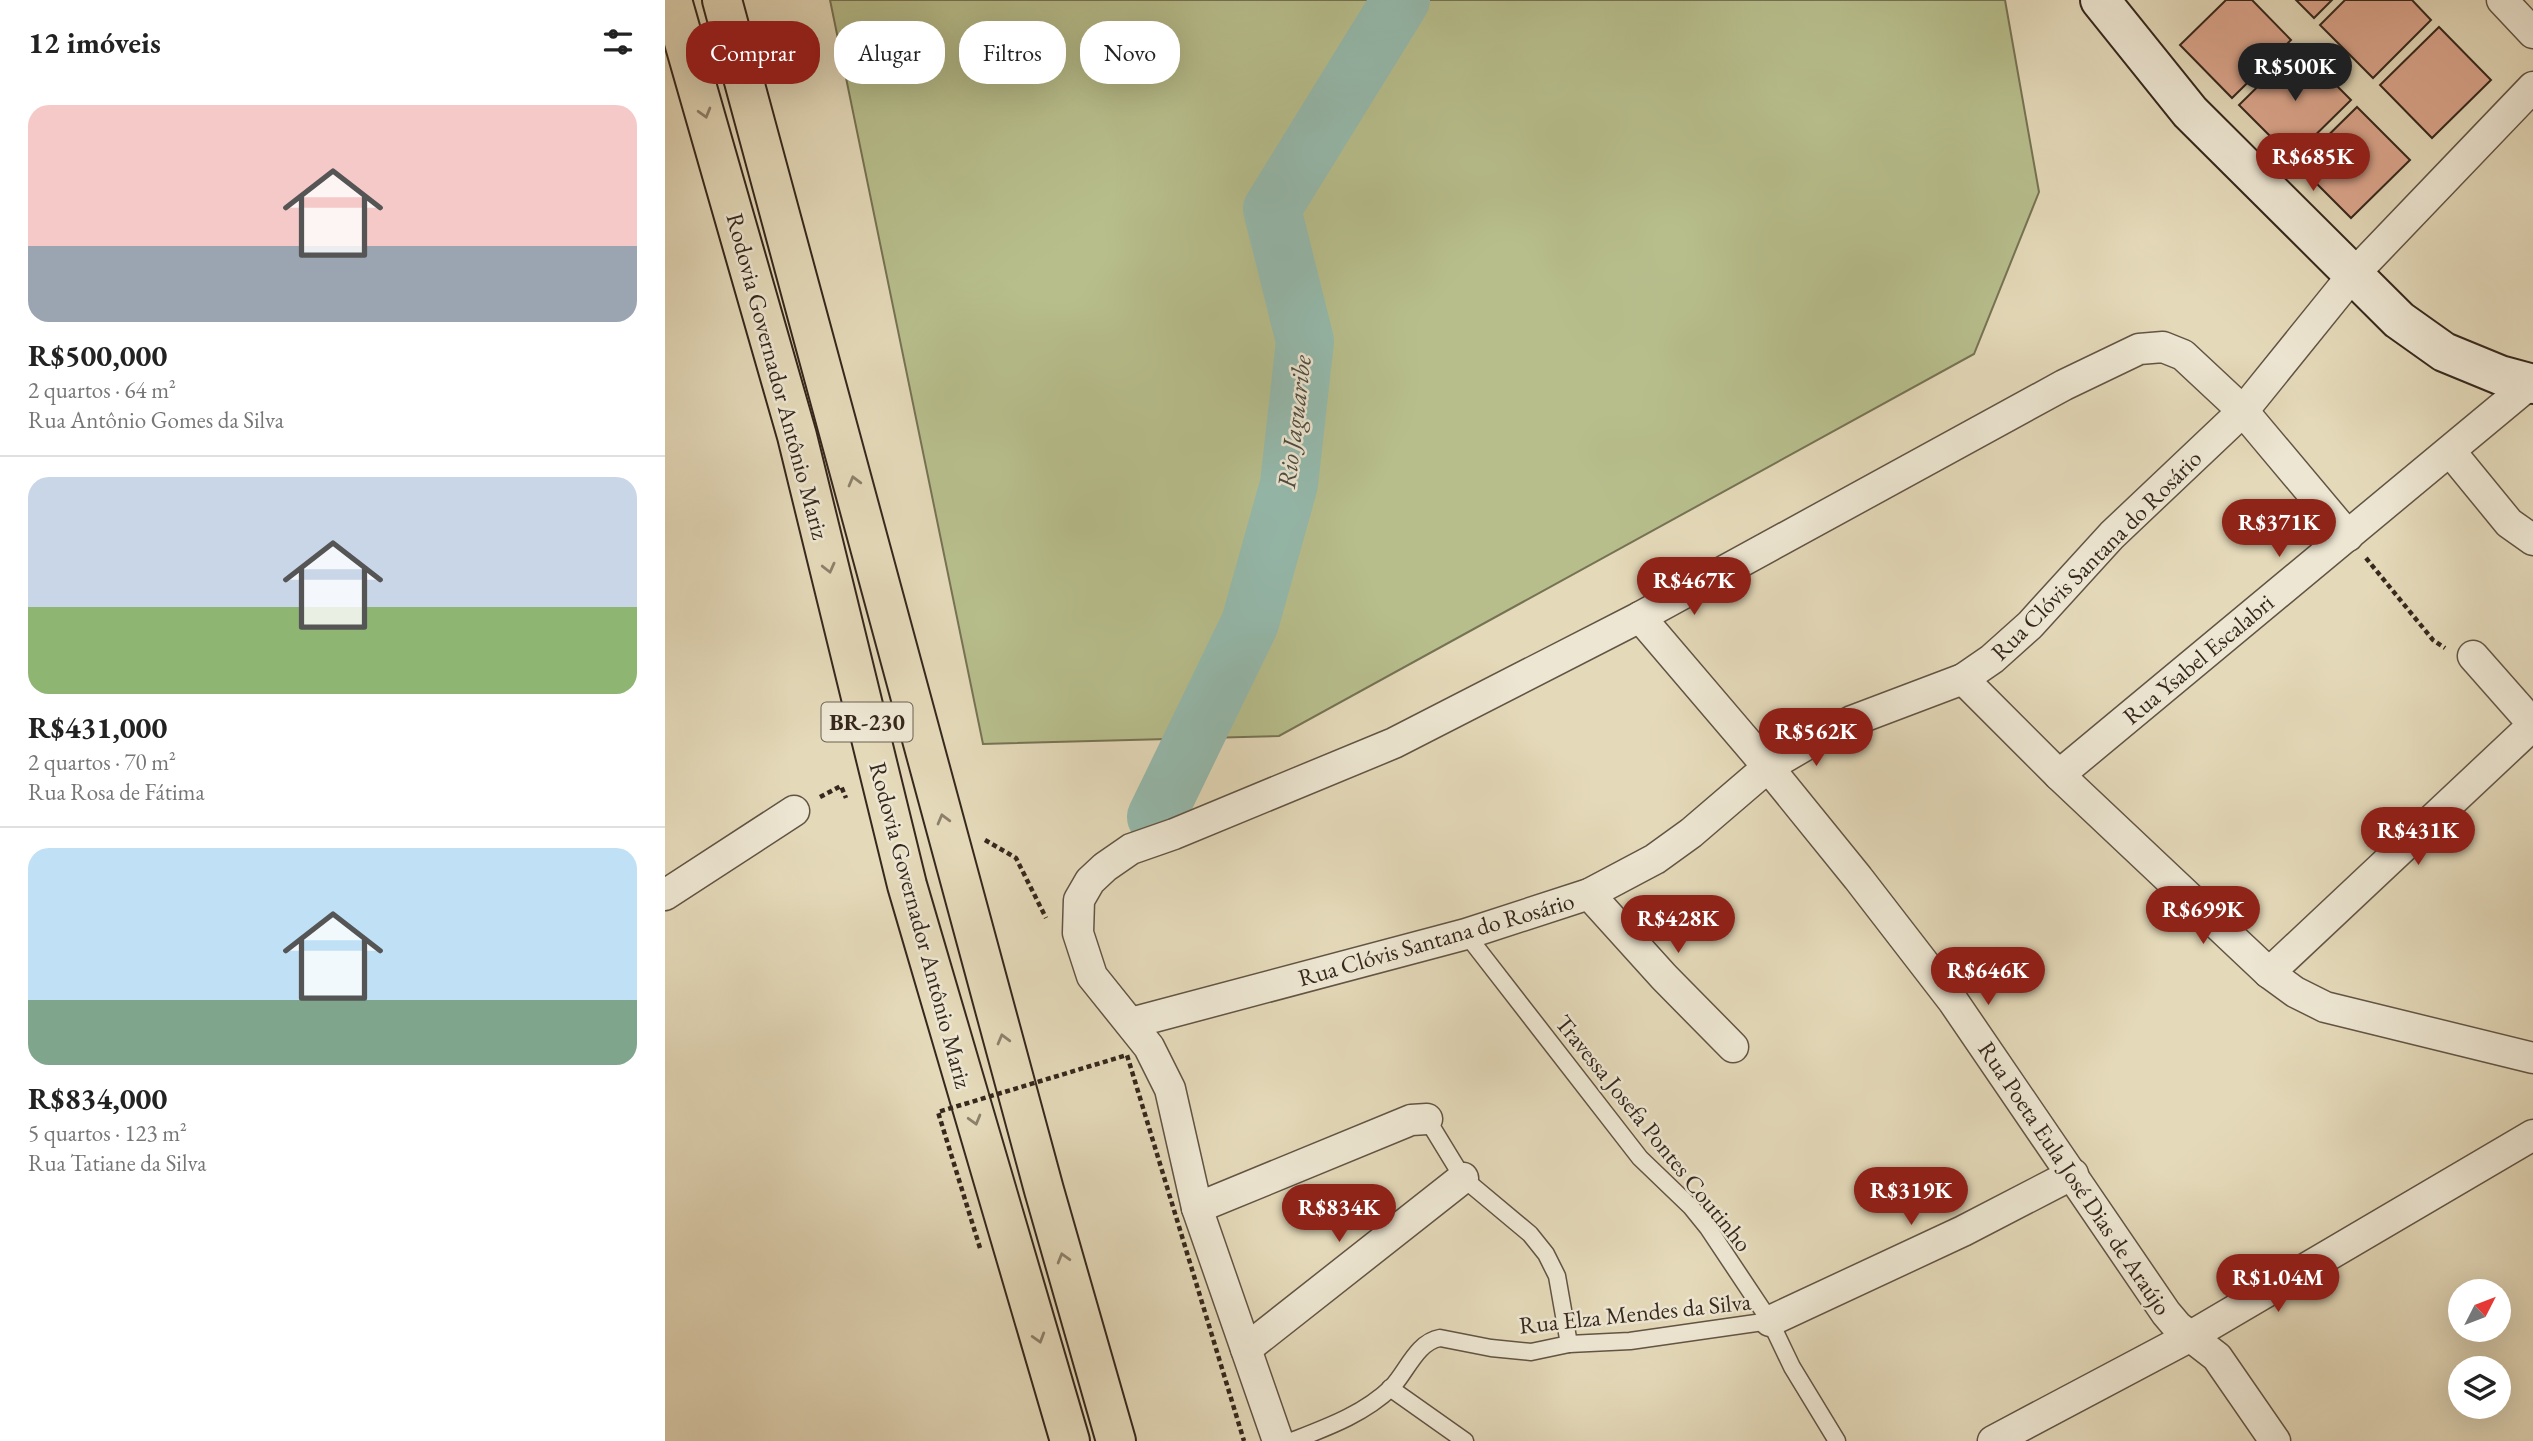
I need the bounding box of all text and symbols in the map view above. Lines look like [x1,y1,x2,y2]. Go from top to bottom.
chip: Comprar [686,21,820,84]
chip: Alugar [834,21,945,84]
chip: Filtros [959,21,1066,84]
chip: Novo [1080,21,1180,84]
text: 12 imóveis [28,23,161,62]
icon: filters [599,23,637,61]
pin: R$500K [2238,43,2352,103]
text: R$500K [2254,51,2336,81]
one-way arrow [697,106,711,118]
pin: R$685K [2256,134,2370,193]
text: R$685K [2272,141,2354,171]
icon: home [270,150,396,276]
street label: Rodovia Governador Antônio Mariz [719,210,837,542]
text: R$500,000 [28,336,167,375]
water label: Rio Jaguaribe [1269,352,1319,491]
text: 2 quartos · 64 m² [28,375,176,405]
text: Rua Antônio Gomes da Silva [28,405,284,435]
street label: Rua Clóvis Santana do Rosário [1984,443,2208,667]
one-way arrow [847,475,862,487]
pin: R$371K [2222,500,2336,559]
text: R$371K [2238,507,2320,537]
icon: home [270,522,396,648]
pin: R$467K [1637,558,1751,617]
one-way arrow [821,562,835,574]
text: R$467K [1653,565,1735,595]
street label: Rua Ysabel Escalabri [2116,587,2280,731]
road number: BR-230 [821,702,913,742]
text: R$431,000 [28,708,167,747]
pin: R$562K [1759,708,1873,768]
text: R$562K [1775,716,1857,746]
text: 2 quartos · 70 m² [28,747,176,777]
street label: Rodovia Governador Antônio Mariz [862,759,980,1091]
text: Rua Rosa de Fátima [28,777,205,807]
pin: R$431K [2361,808,2475,867]
one-way arrow [937,813,951,825]
text: R$431K [2377,815,2459,845]
street label: Rua Clóvis Santana do Rosário [1294,885,1578,993]
pin: R$699K [2146,886,2260,946]
icon: home [270,893,396,1019]
text: R$699K [2162,894,2244,924]
pin: R$428K [1621,895,1735,955]
text: R$428K [1637,903,1719,933]
pin: R$646K [1931,948,2045,1007]
text: R$646K [1947,955,2029,985]
street label: Travessa Josefa Pontes Coutinho [1549,1008,1759,1258]
one-way arrow [996,1033,1011,1045]
street label: Rua Poeta Eula José Dias de Araújo [1972,1035,2179,1321]
text: R$834,000 [28,1079,167,1118]
one-way arrow [966,1114,981,1126]
text: 5 quartos · 123 m² [28,1118,187,1148]
text: Rua Tatiane da Silva [28,1148,206,1178]
pin: R$319K [1854,1168,1968,1227]
text: R$319K [1870,1175,1952,1205]
pin: R$834K [1282,1184,1396,1244]
text: R$834K [1298,1192,1380,1222]
one-way arrow [1057,1252,1072,1264]
pin: R$1.04M [2213,1254,2343,1314]
text: R$1.04M [2232,1262,2324,1292]
north arrow [2448,1279,2511,1342]
map controls [2448,1279,2511,1419]
street label: Rua Elza Mendes da Silva [1517,1285,1753,1341]
one-way arrow [1031,1332,1046,1344]
button: layers [2448,1356,2511,1419]

